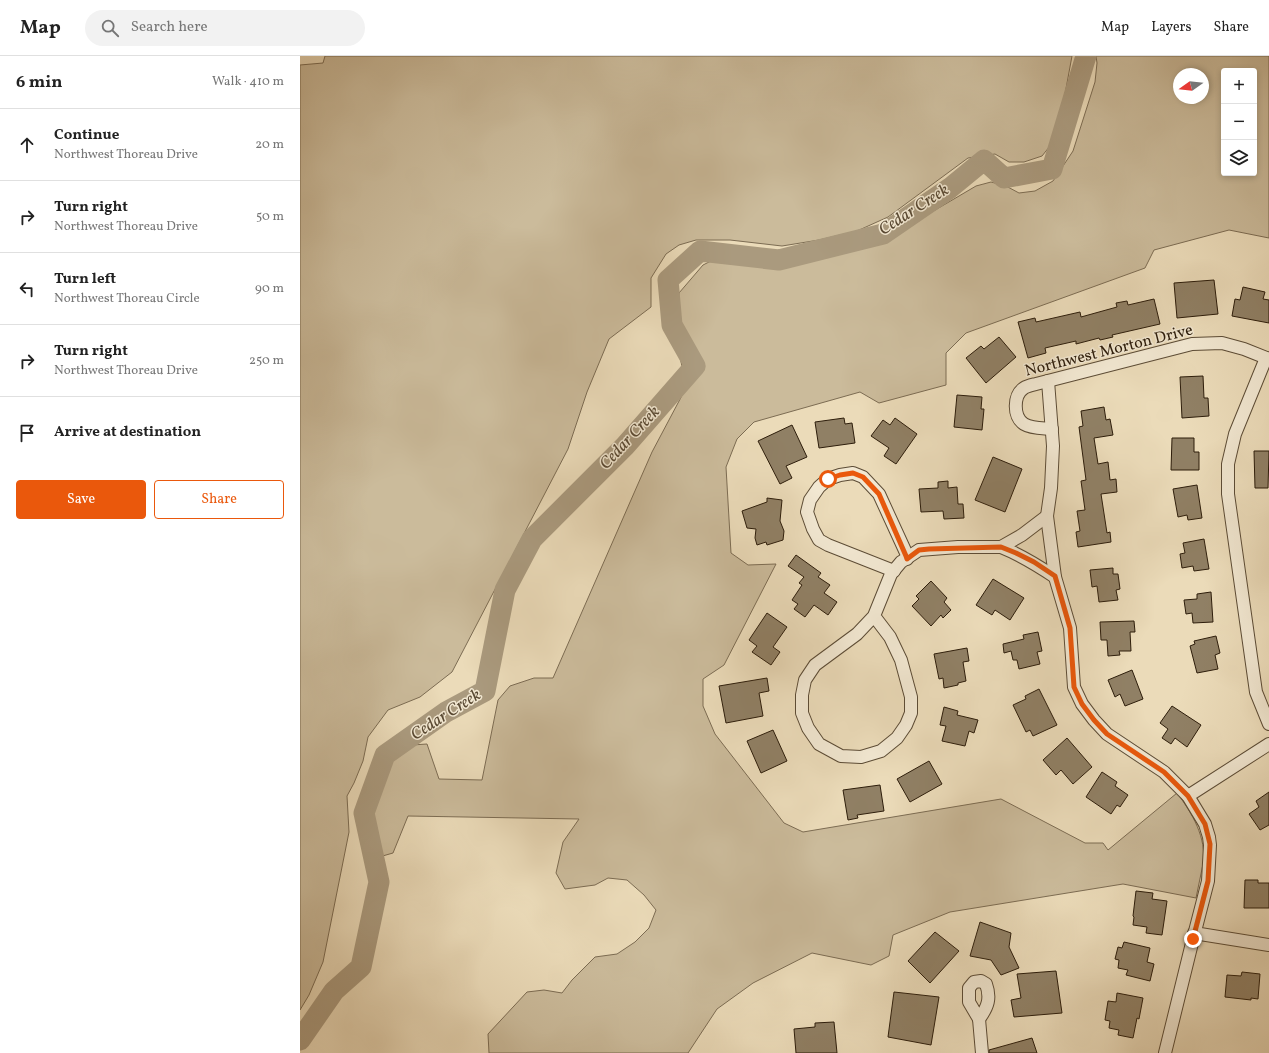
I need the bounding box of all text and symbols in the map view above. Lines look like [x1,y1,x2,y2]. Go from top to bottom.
search box [85,10,365,46]
text: Map [20,15,61,41]
icon: search [99,17,121,39]
text: Search here [131,17,208,38]
text: Map [1101,18,1129,37]
text: Layers [1151,18,1191,37]
text: Share [1213,18,1249,37]
north arrow [1173,68,1209,104]
map controls [1221,68,1257,176]
button: + [1221,68,1257,104]
text: 6 min [16,71,62,94]
text: Walk · 410 m [212,73,284,91]
button: − [1221,104,1257,140]
text: Continue [54,125,119,146]
icon: ahead [16,134,38,156]
text: 20 m [255,136,284,154]
button: layers [1221,140,1257,176]
text: Northwest Thoreau Drive [54,146,198,164]
water label: Cedar Creek [874,179,954,241]
text: Turn right [54,197,128,218]
icon: right [16,206,38,228]
text: 50 m [256,208,284,226]
text: Northwest Thoreau Drive [54,218,198,236]
text: Turn left [54,269,116,290]
icon: left [16,278,38,300]
text: 90 m [255,280,284,298]
text: Northwest Thoreau Circle [54,290,200,308]
street label: Northwest Morton Drive [1023,319,1195,383]
text: Turn right [54,341,128,362]
icon: right [16,350,38,372]
text: 250 m [249,352,284,370]
text: Northwest Thoreau Drive [54,362,198,380]
water label: Cedar Creek [594,401,666,475]
icon: arrive [16,422,38,444]
text: Arrive at destination [54,422,201,443]
route start [819,470,837,488]
button: Save [16,480,146,519]
button: Share [154,480,284,519]
water label: Cedar Creek [406,684,486,746]
route end [1184,930,1202,948]

